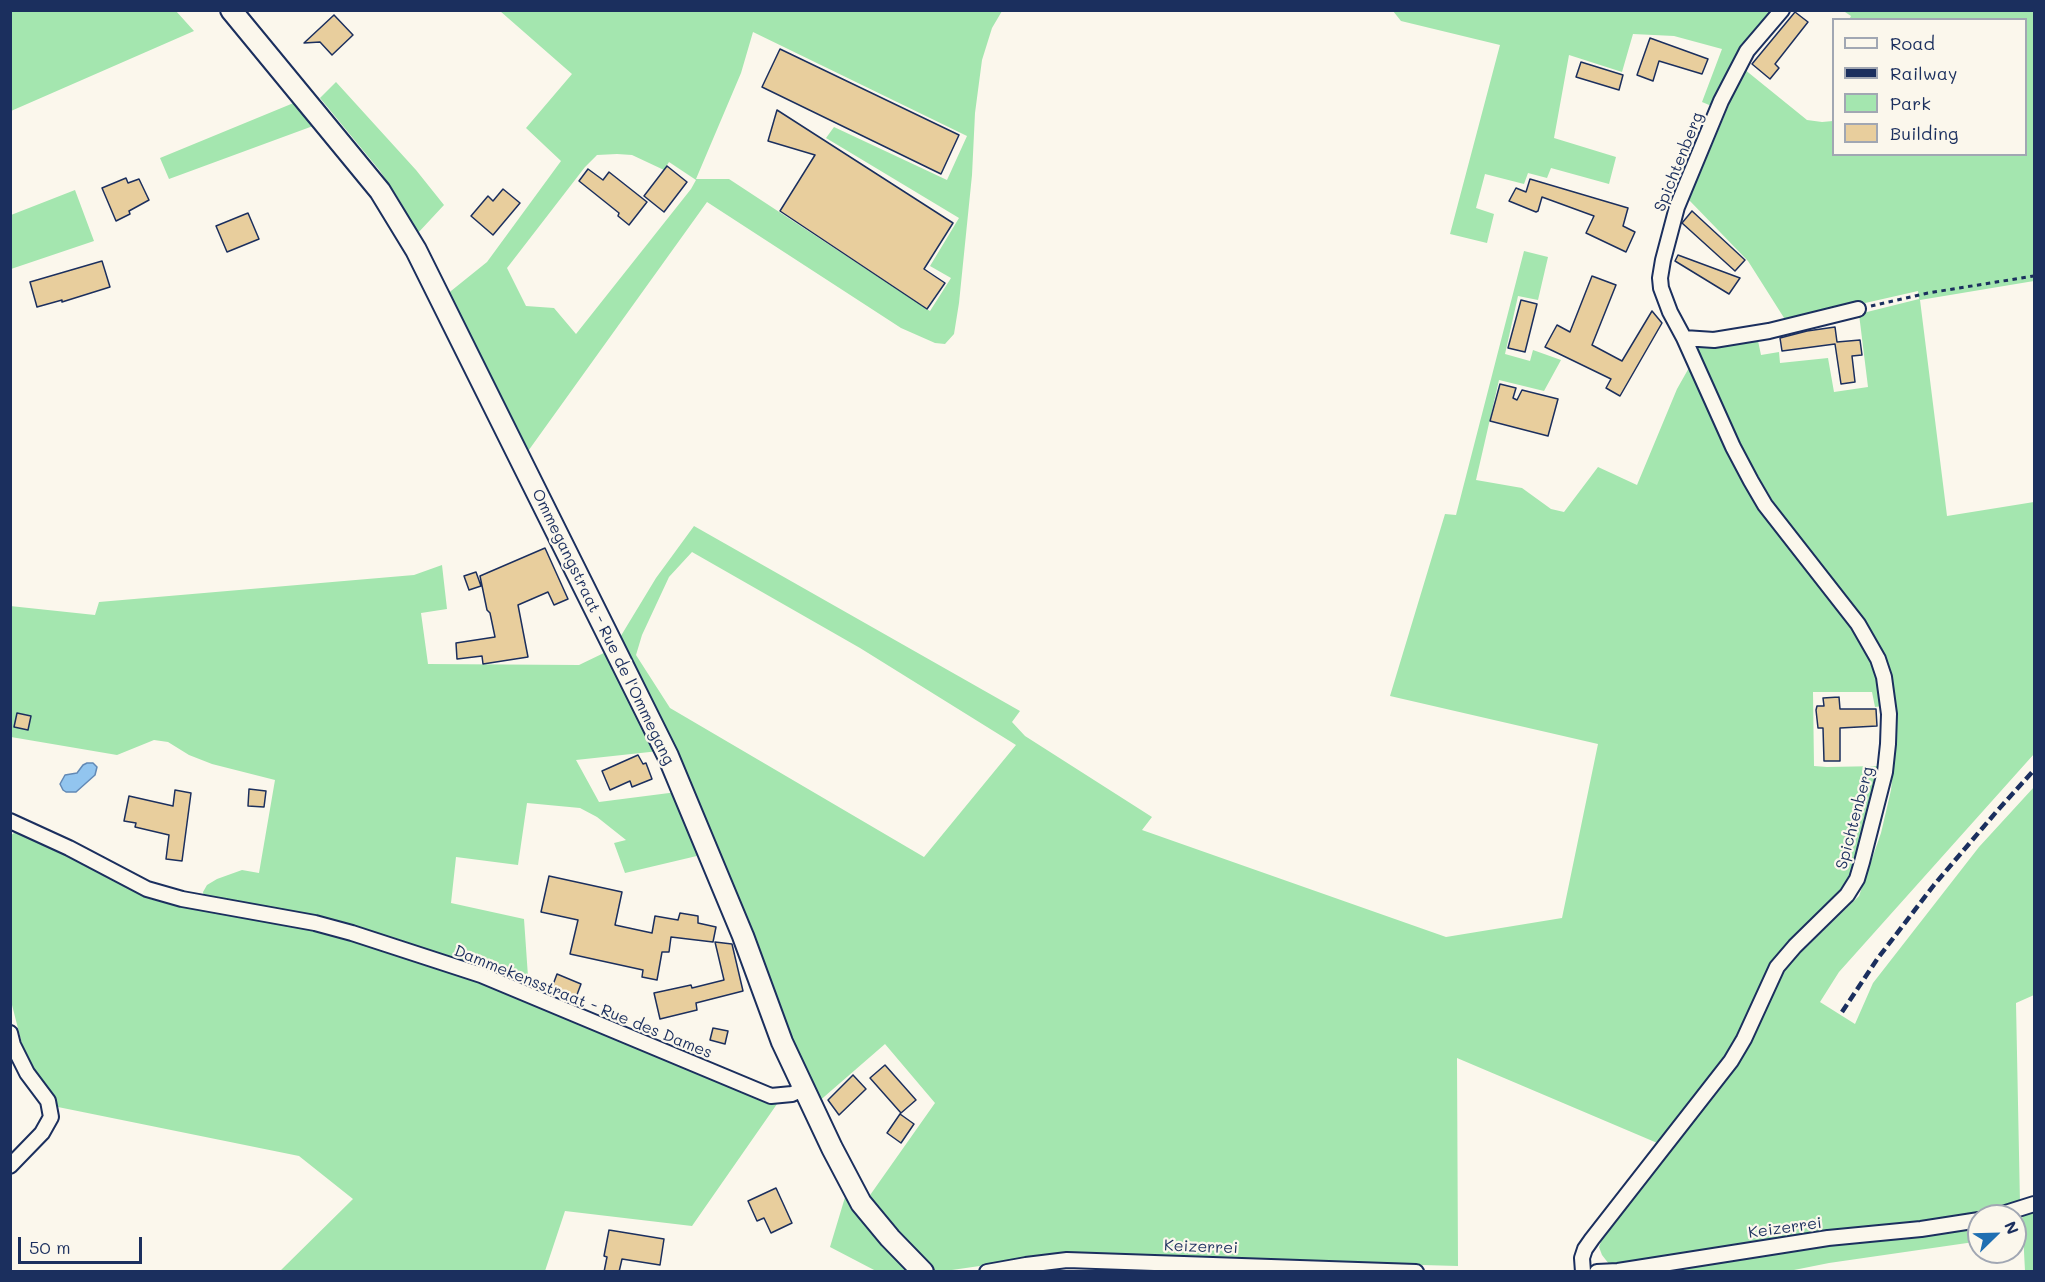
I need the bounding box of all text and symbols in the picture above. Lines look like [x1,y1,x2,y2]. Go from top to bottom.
legend [1832,18,2027,156]
text: Road [1890,31,1935,55]
text: Railway [1890,61,1957,85]
text: Park [1890,91,1931,115]
street label: Spichtenberg [1650,110,1708,214]
text: Building [1890,121,1958,145]
street label: Ommegangstraat - Rue de l'Ommegang [528,486,678,768]
street label: Spichtenberg [1832,765,1878,871]
street label: Dammekensstraat - Rue des Dames [451,941,715,1063]
north arrow [1967,1204,2027,1264]
street label: Keizerrei [1747,1213,1823,1243]
text: N [2000,1218,2024,1237]
scale bar [21,1225,146,1263]
text: 50 m [29,1235,71,1259]
street label: Keizerrei [1164,1236,1238,1258]

